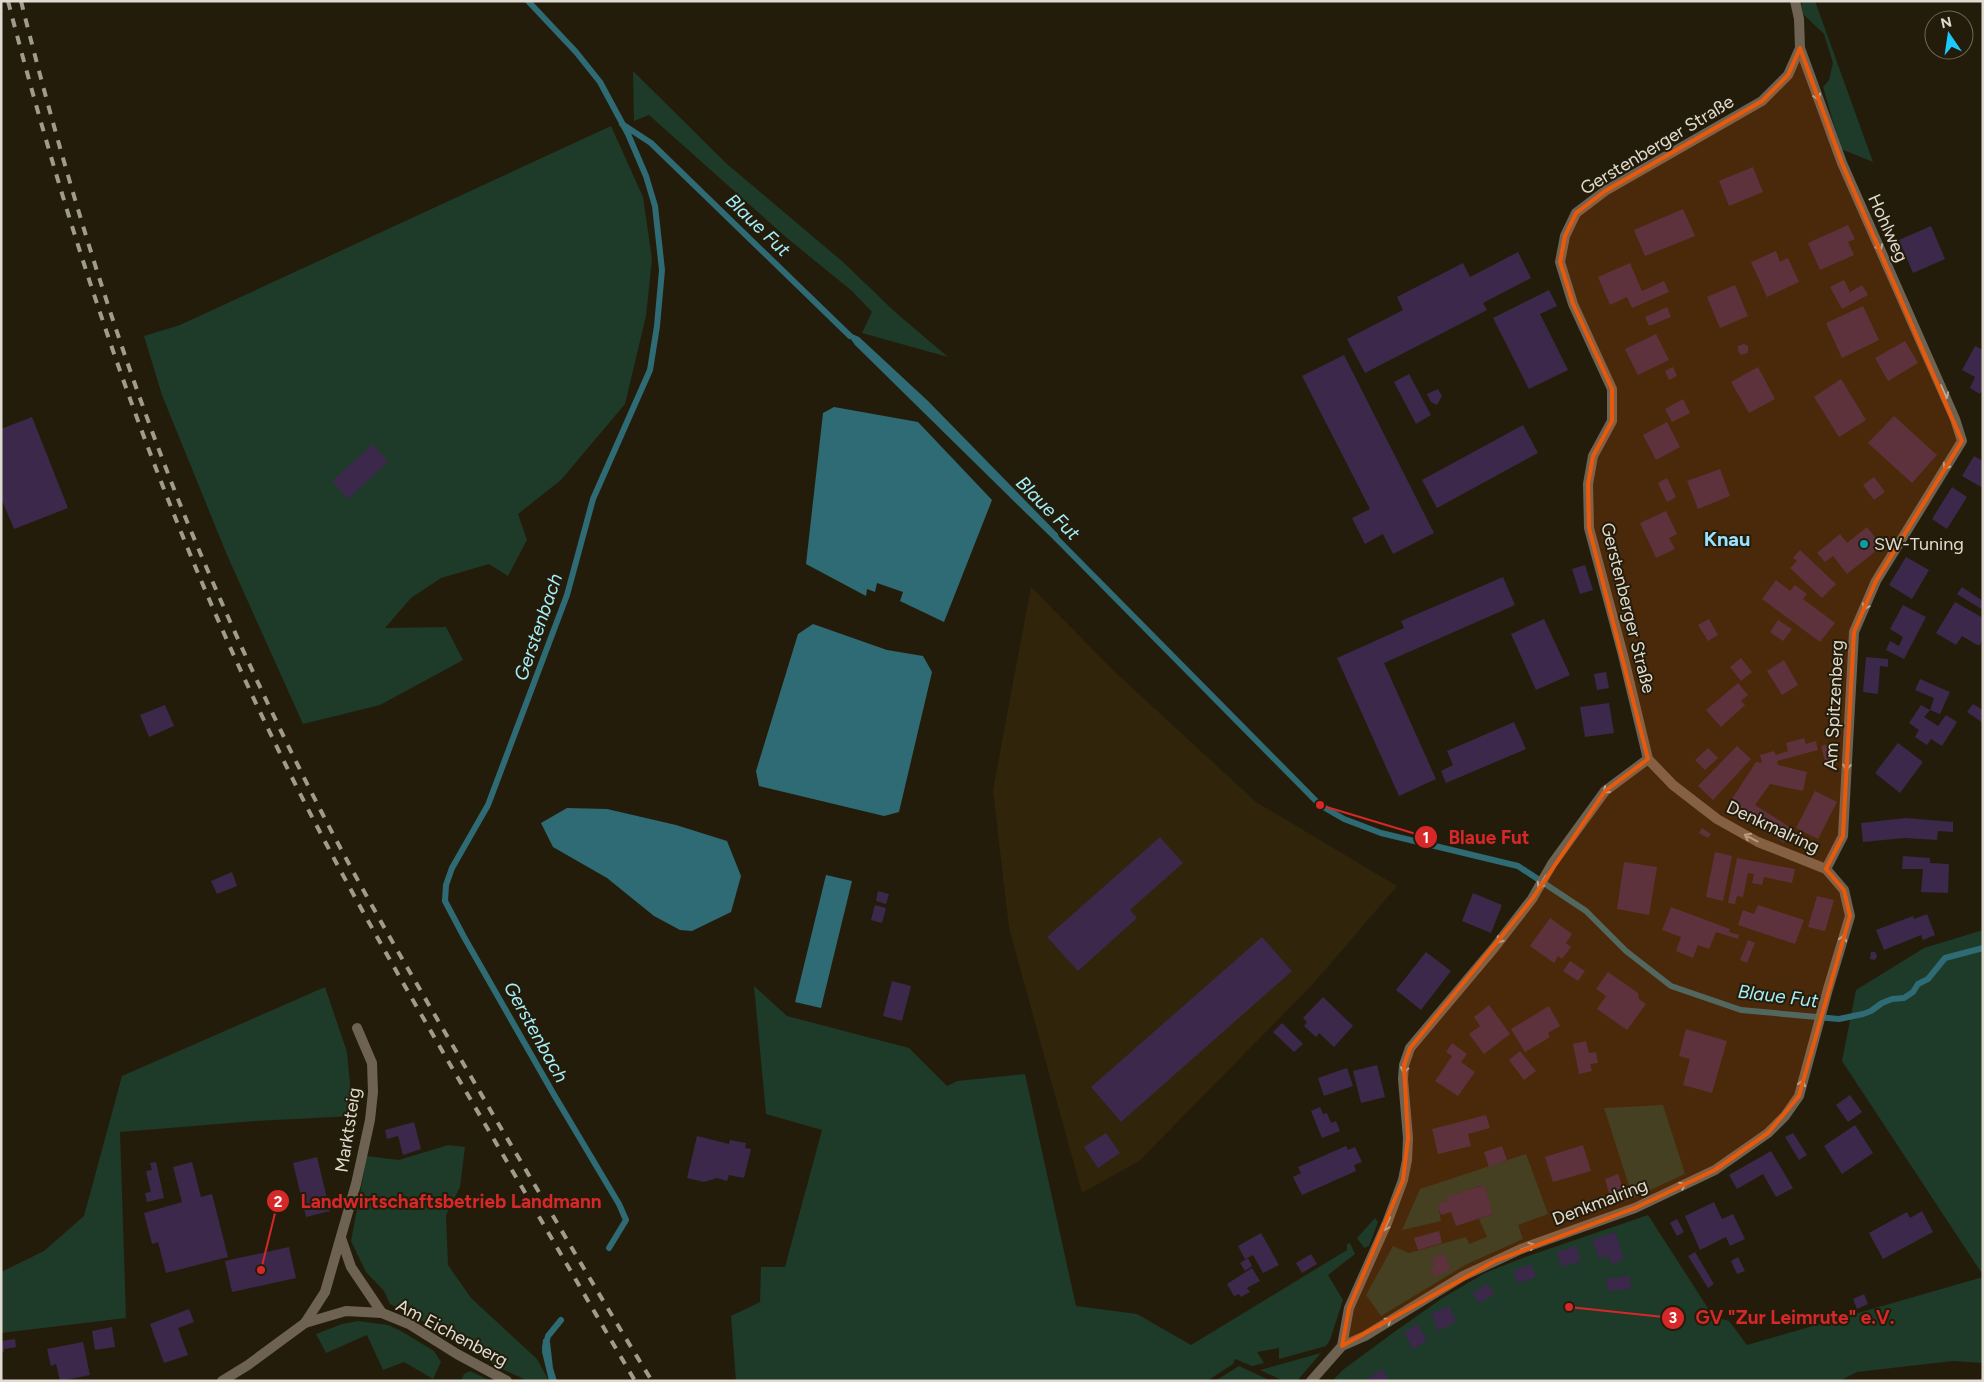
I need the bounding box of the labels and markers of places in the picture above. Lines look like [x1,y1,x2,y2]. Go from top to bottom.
place label: SW-Tuning [1874,533,1964,555]
marker: SW-Tuning [1858,538,1870,550]
callout: Blaue Fut [1413,820,1539,854]
callout: Landwirtschaftsbetrieb Landmann [265,1184,611,1218]
callout: GV "Zur Leimrute" e.V. [1661,1301,1905,1335]

